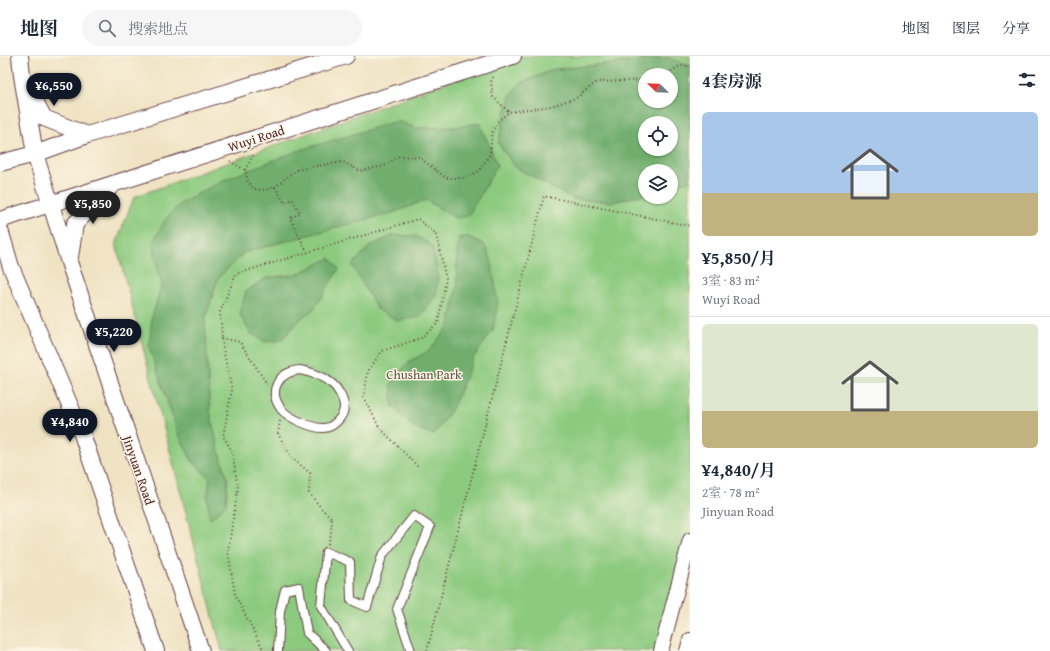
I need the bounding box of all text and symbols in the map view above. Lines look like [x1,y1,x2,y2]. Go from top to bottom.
search box [82,10,362,46]
text: 地图 [20,14,58,42]
icon: search [96,17,118,39]
text: 搜索地点 [128,18,188,39]
text: 地图 [902,18,930,38]
text: 图层 [952,18,980,38]
text: 分享 [1002,18,1030,38]
north arrow [638,68,678,108]
map controls [638,68,678,204]
text: 4套房源 [702,68,762,93]
icon: filters [1016,69,1038,91]
pin: ¥6,550 [21,73,87,107]
text: ¥6,550 [35,76,73,95]
button: locate [638,116,678,156]
street label: Wuyi Road [226,120,287,157]
icon: home [834,138,906,210]
button: layers [638,164,678,204]
pin: ¥5,850 [60,191,126,225]
text: ¥5,850 [74,194,112,213]
text: ¥5,850/月 [702,245,776,270]
text: 3室 · 83 m² [702,271,760,290]
text: Wuyi Road [702,290,760,309]
pin: ¥5,220 [81,319,147,353]
text: ¥5,220 [95,322,133,341]
icon: home [834,350,906,422]
park label: Chushan Park [386,365,462,384]
pin: ¥4,840 [37,409,103,443]
text: ¥4,840 [51,412,89,431]
street label: Jinyuan Road [117,431,159,507]
text: ¥4,840/月 [702,457,776,482]
text: 2室 · 78 m² [702,483,760,502]
text: Jinyuan Road [702,502,774,521]

